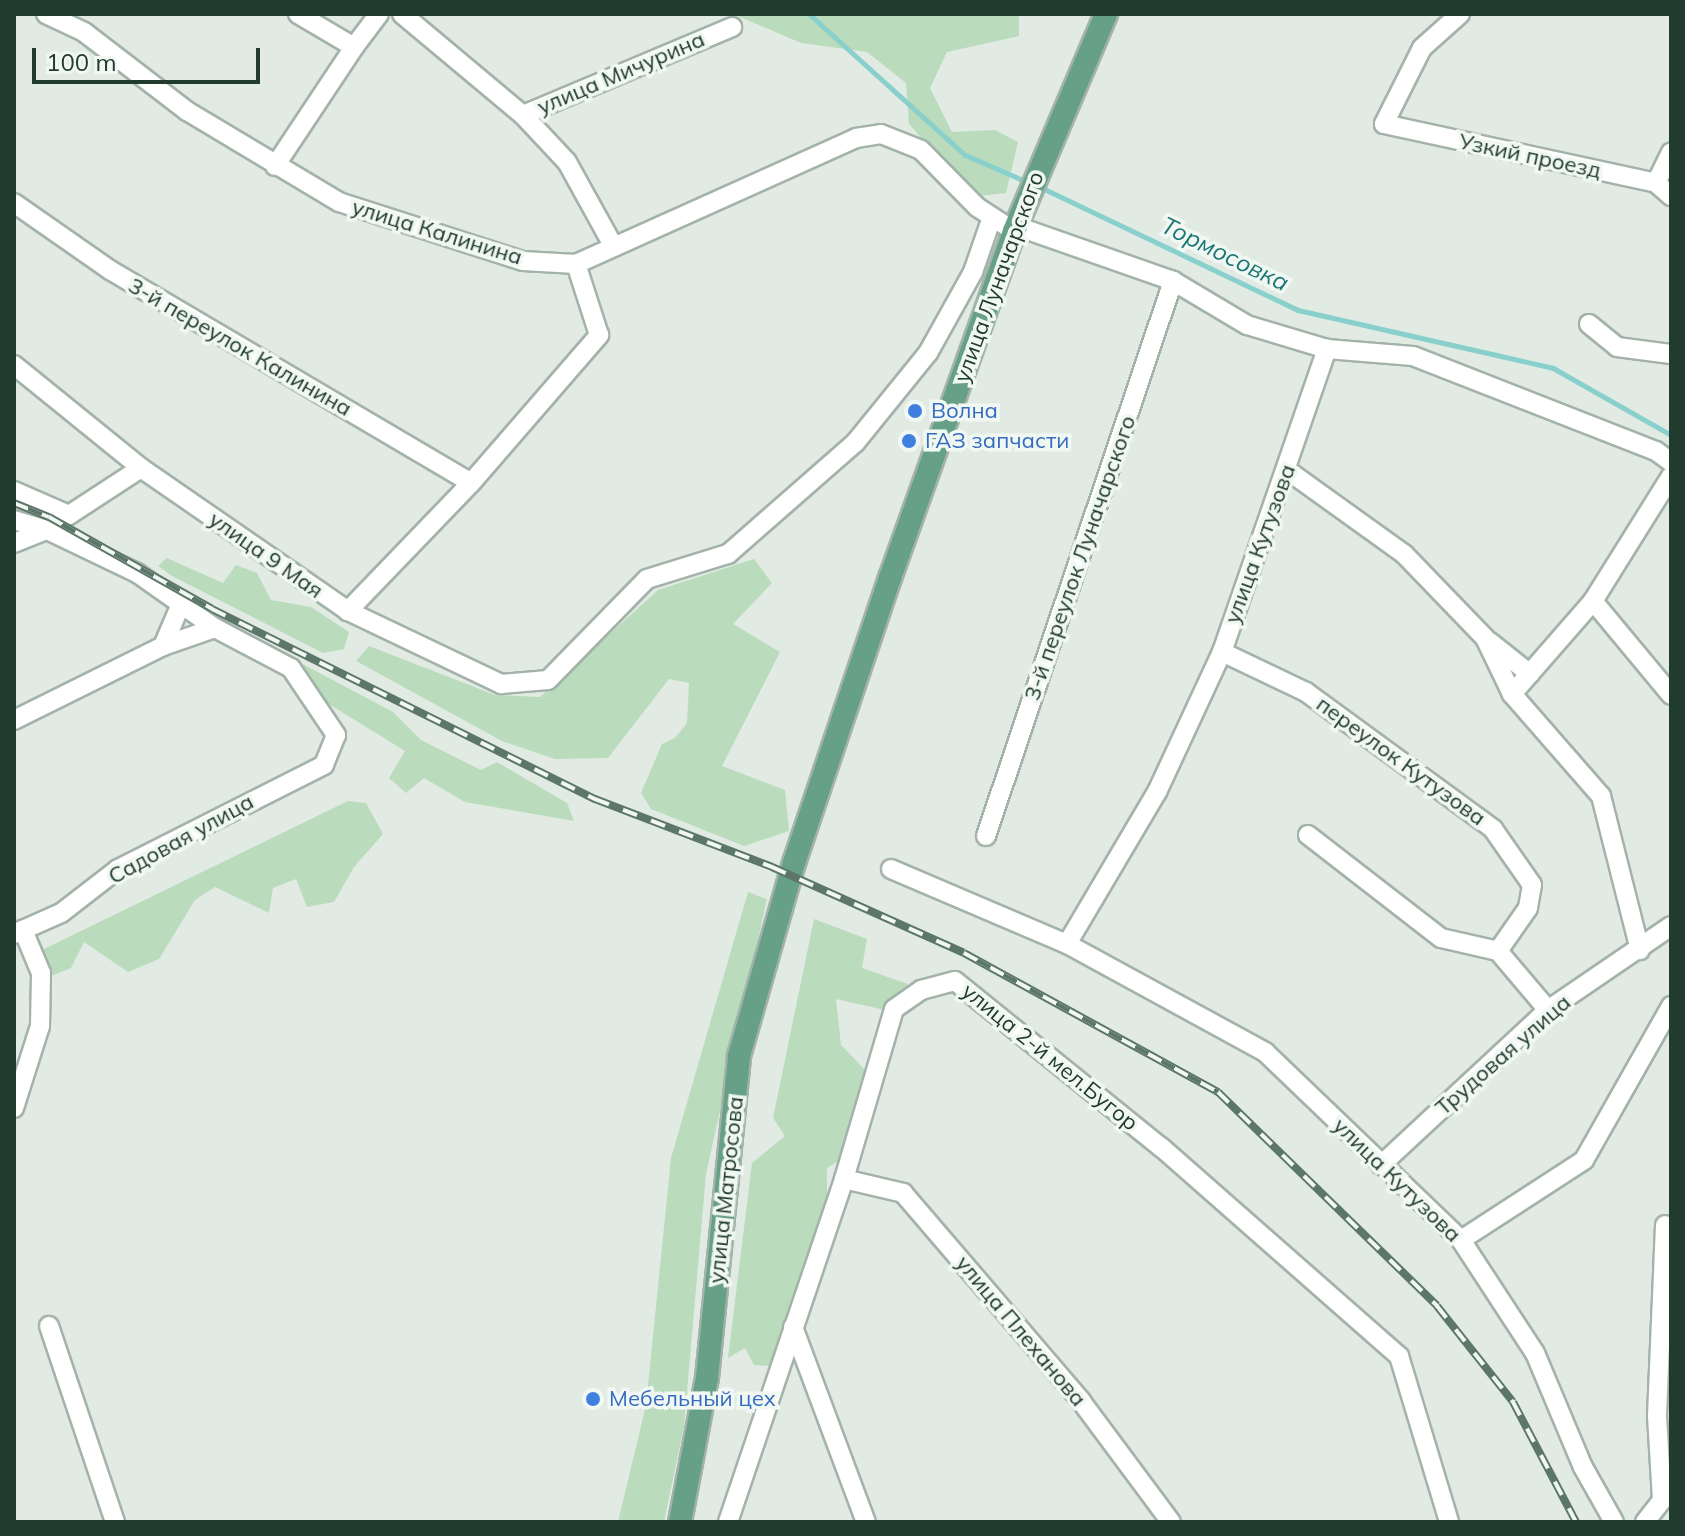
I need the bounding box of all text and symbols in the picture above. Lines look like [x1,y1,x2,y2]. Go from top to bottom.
street label: улица Мичурина [533,26,709,120]
scale bar [36,32,264,82]
text: 100 m [46,47,117,77]
street label: Узкий проезд [1456,128,1604,184]
street label: улица Луначарского [949,168,1049,386]
street label: улица Калинина [349,194,525,270]
water label: Тормосовка [1157,211,1293,297]
street label: 3-й переулок Калинина [124,272,356,422]
place label: Волна [931,398,998,424]
marker: Волна [906,402,924,420]
street label: 3-й переулок Луначарского [1019,412,1141,704]
place label: ГАЗ запчасти [925,428,1069,454]
marker: ГАЗ запчасти [900,432,918,450]
street label: улица Кутузова [1219,461,1301,627]
street label: улица 9 Мая [204,506,328,604]
street label: переулок Кутузова [1311,691,1491,831]
street label: Садовая улица [104,788,258,890]
street label: улица 2-й мел.Бугор [957,978,1143,1136]
street label: Трудовая улица [1430,989,1576,1121]
street label: улица Матросова [703,1095,749,1285]
street label: улица Кутузова [1328,1112,1466,1248]
street label: улица Плеханова [950,1250,1092,1412]
place label: Мебельный цех [609,1386,776,1412]
marker: Мебельный цех [584,1390,602,1408]

